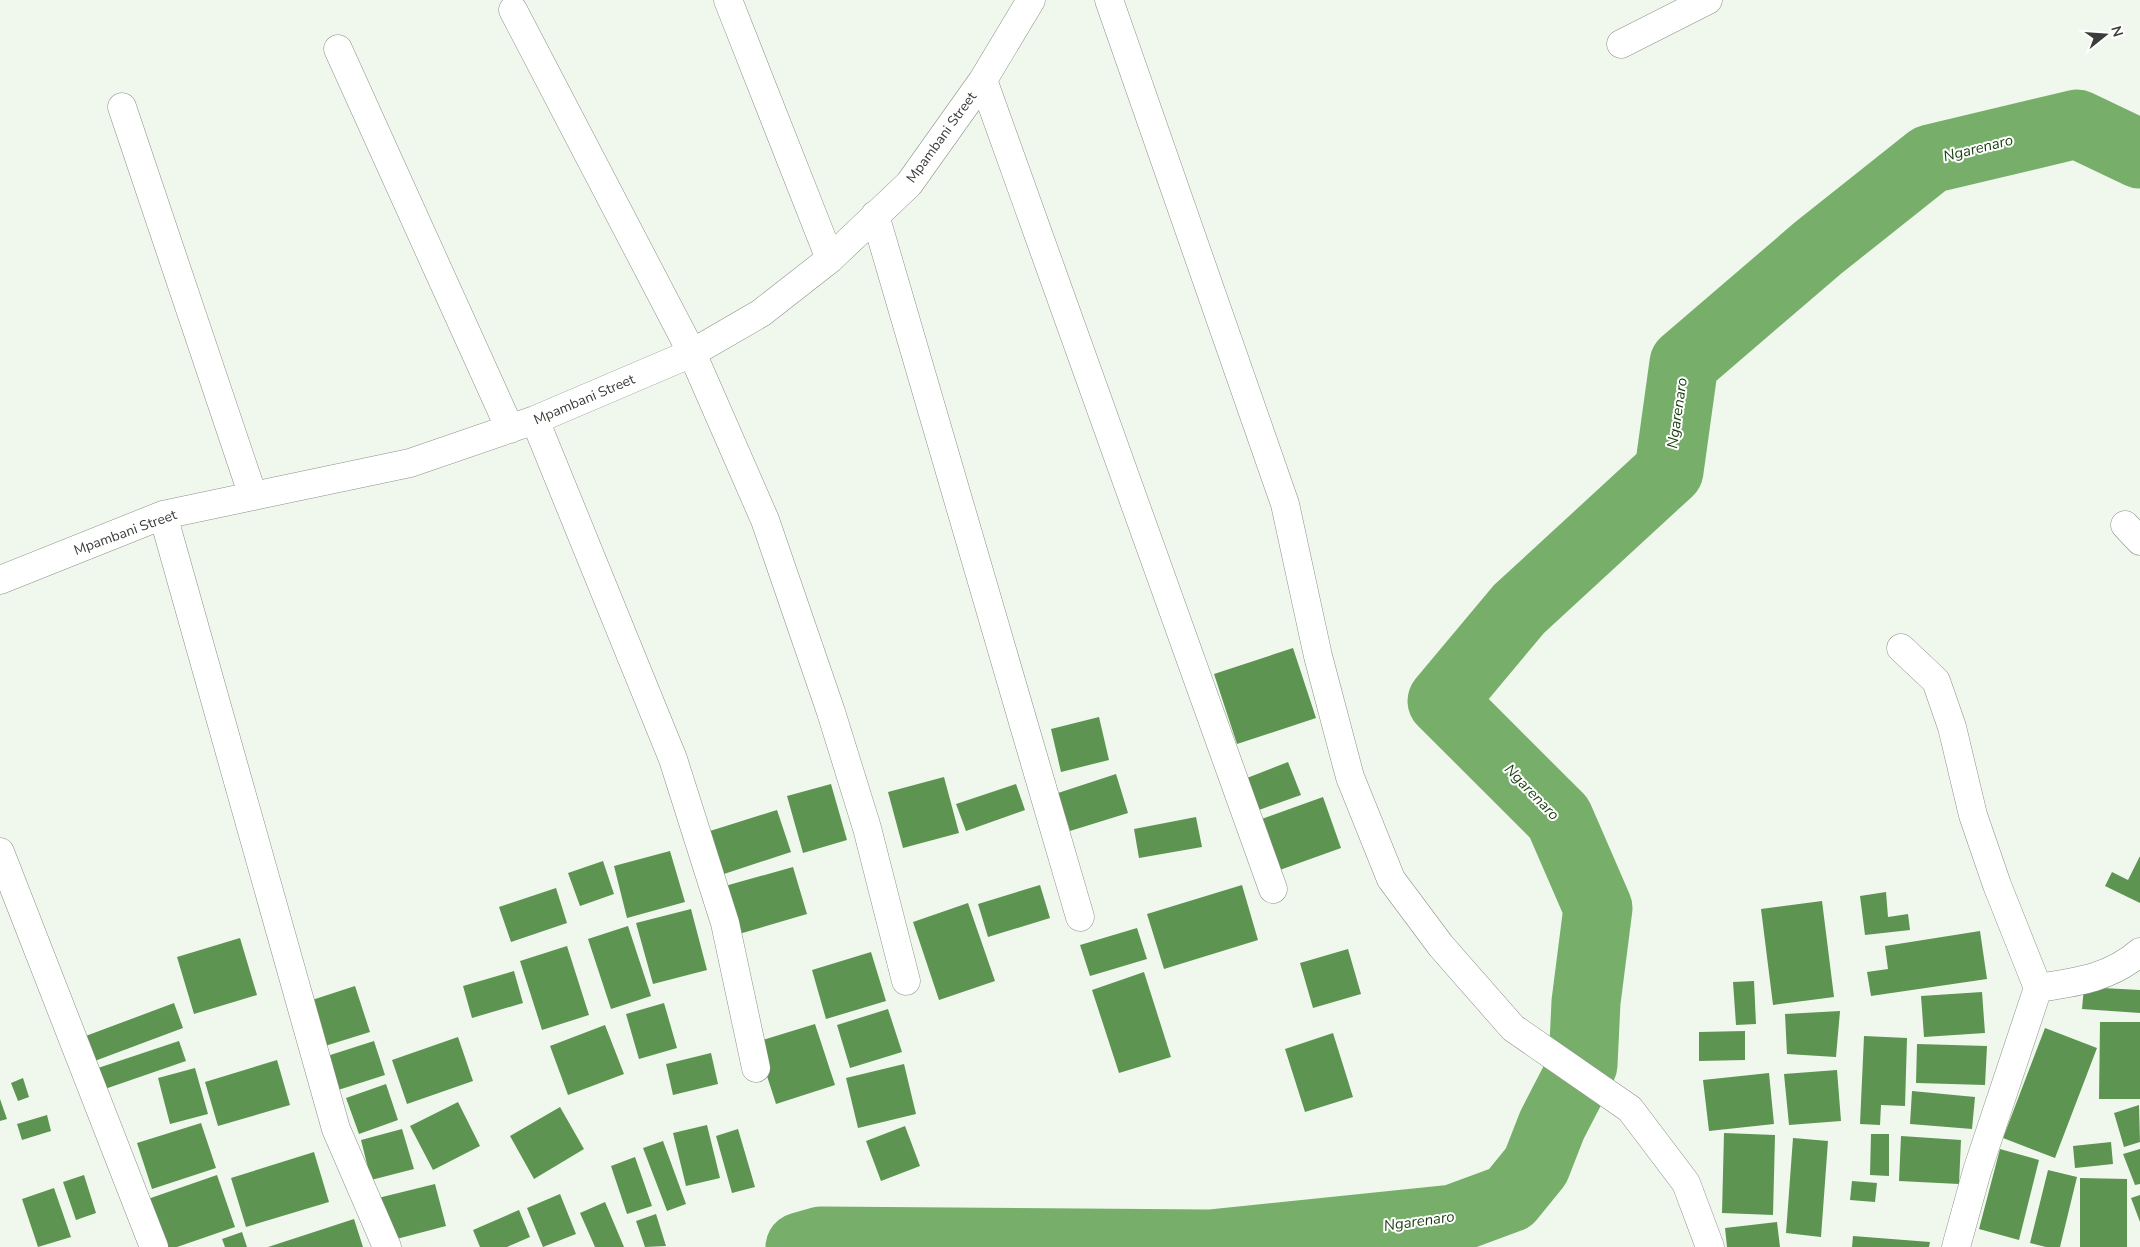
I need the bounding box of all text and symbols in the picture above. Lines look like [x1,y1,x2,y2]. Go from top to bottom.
north arrow [2080,10,2130,60]
text: N [2106,24,2128,39]
street label: Mpambani Street [902,88,981,187]
water label: Ngarenaro [1941,130,2015,166]
street label: Mpambani Street [531,370,638,429]
water label: Ngarenaro [1662,376,1692,450]
street label: Mpambani Street [71,505,179,560]
water label: Ngarenaro [1500,759,1564,825]
water label: Ngarenaro [1382,1206,1456,1236]

